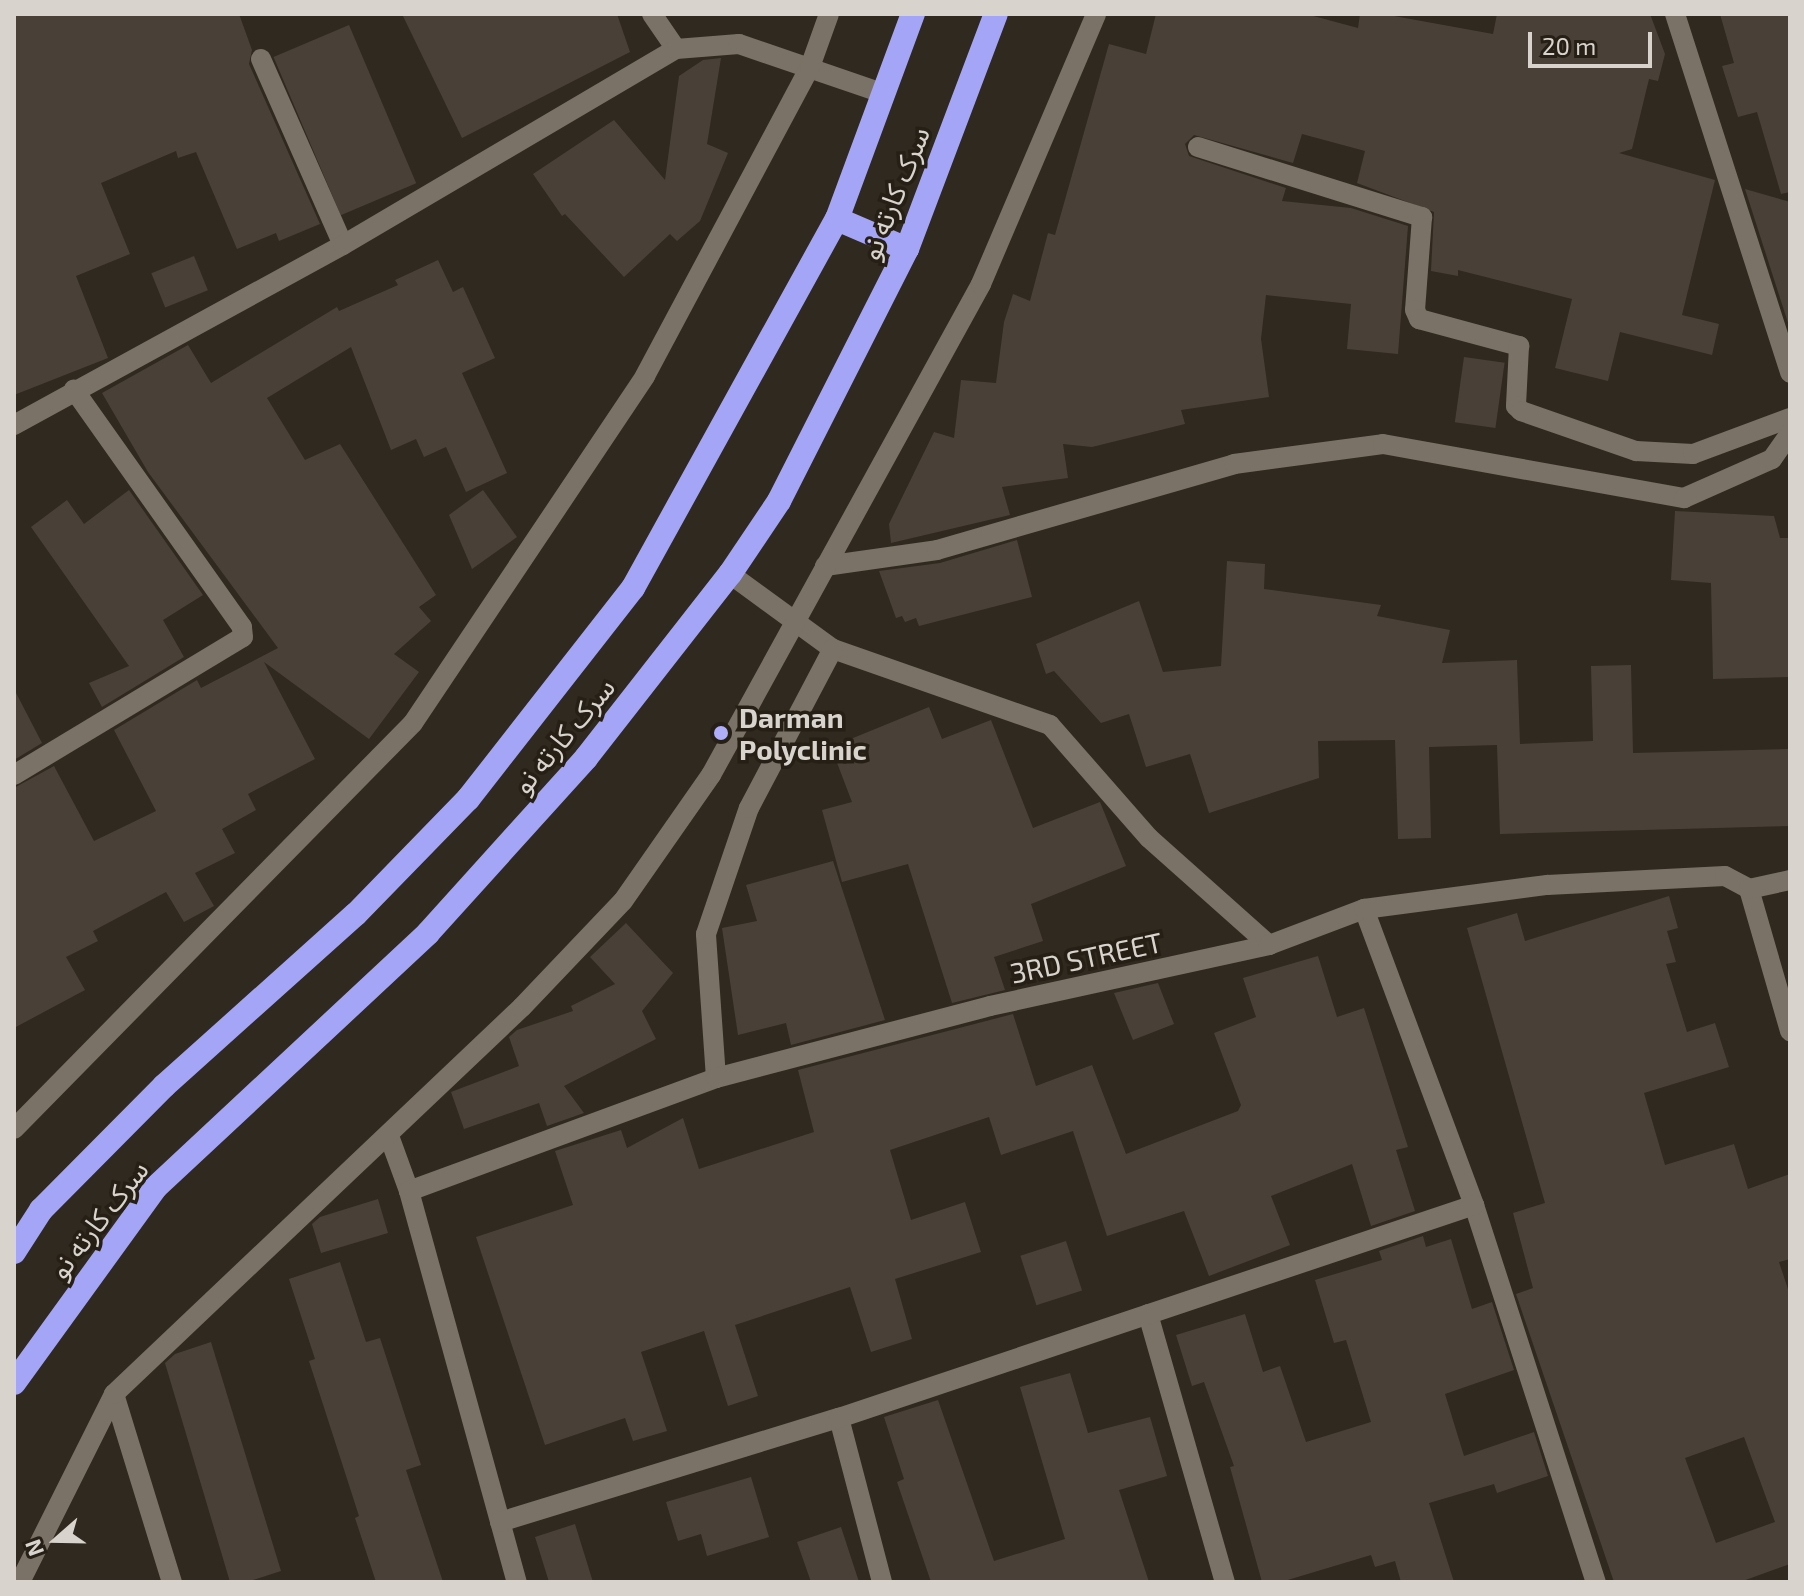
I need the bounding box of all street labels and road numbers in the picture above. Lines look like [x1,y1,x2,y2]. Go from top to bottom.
street label: سرک کارته نو [852,121,936,265]
street label: سرک کارته نو [505,670,621,800]
street label: 3RD STREET [1007,924,1165,990]
street label: سرک کارته نو [41,1153,155,1285]

